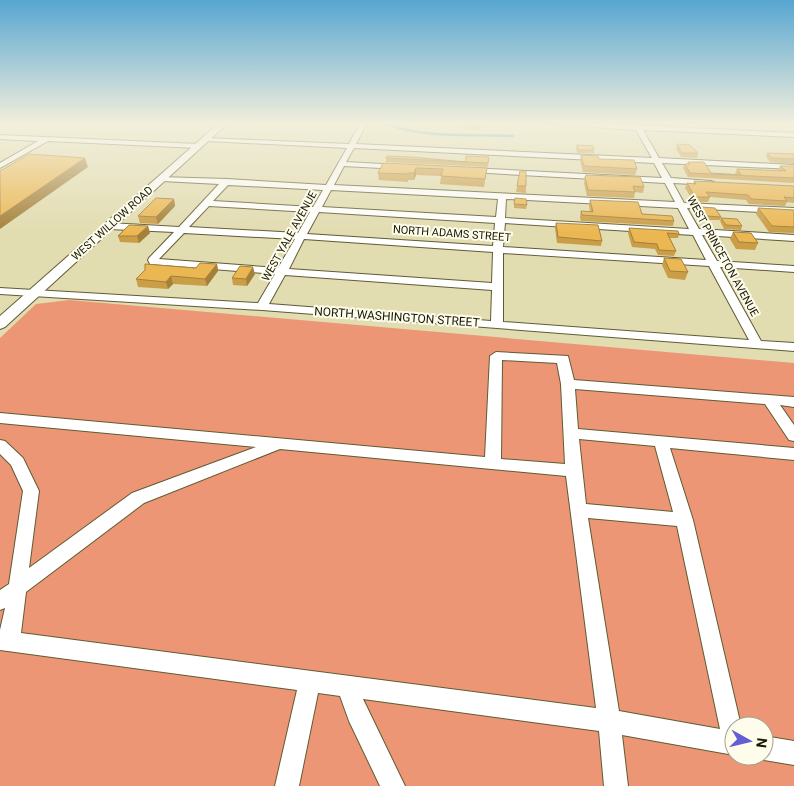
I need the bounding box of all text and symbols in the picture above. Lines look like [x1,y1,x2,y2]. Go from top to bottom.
street label: WEST WILLOW ROAD [69,184,156,263]
street label: WEST YALE AVENUE [259,189,320,284]
street label: WEST PRINCETON AVENUE [684,194,761,319]
street label: NORTH ADAMS STREET [393,223,512,244]
street label: NORTH WASHINGTON STREET [314,304,480,330]
north arrow [724,716,774,766]
text: N [753,737,770,749]

